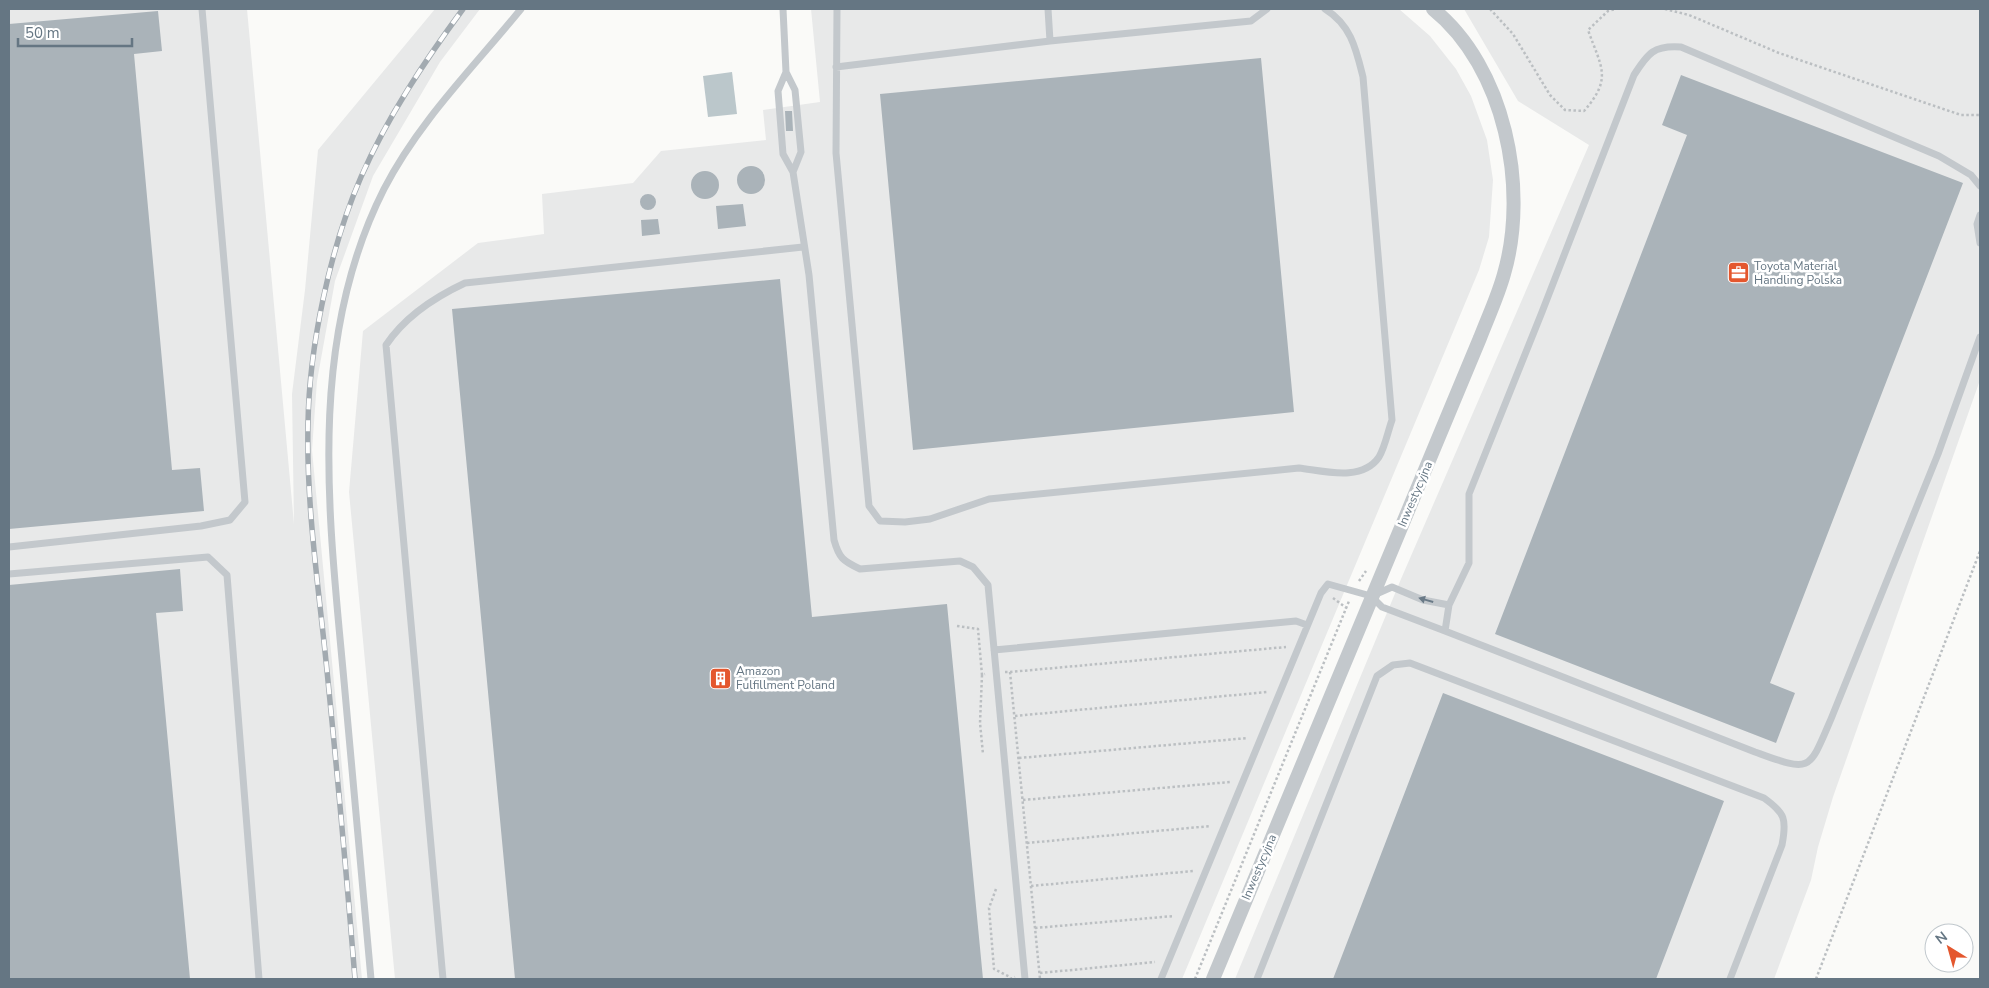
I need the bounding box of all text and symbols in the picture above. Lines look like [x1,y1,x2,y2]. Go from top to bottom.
scale bar [18,15,131,47]
text: 50 m [25,23,60,43]
place label: Toyota Material Handling Polska [1754,258,1842,288]
office icon: Toyota Material Handling Polska [1726,261,1750,285]
street label: Inwestycyjna [1394,459,1436,529]
one-way arrow [1418,596,1433,604]
place label: Amazon Fulfillment Poland [736,663,835,693]
building icon: Amazon Fulfillment Poland [708,666,732,690]
street label: Inwestycyjna [1238,832,1280,902]
north arrow [1924,923,1974,973]
text: N [1932,927,1951,949]

